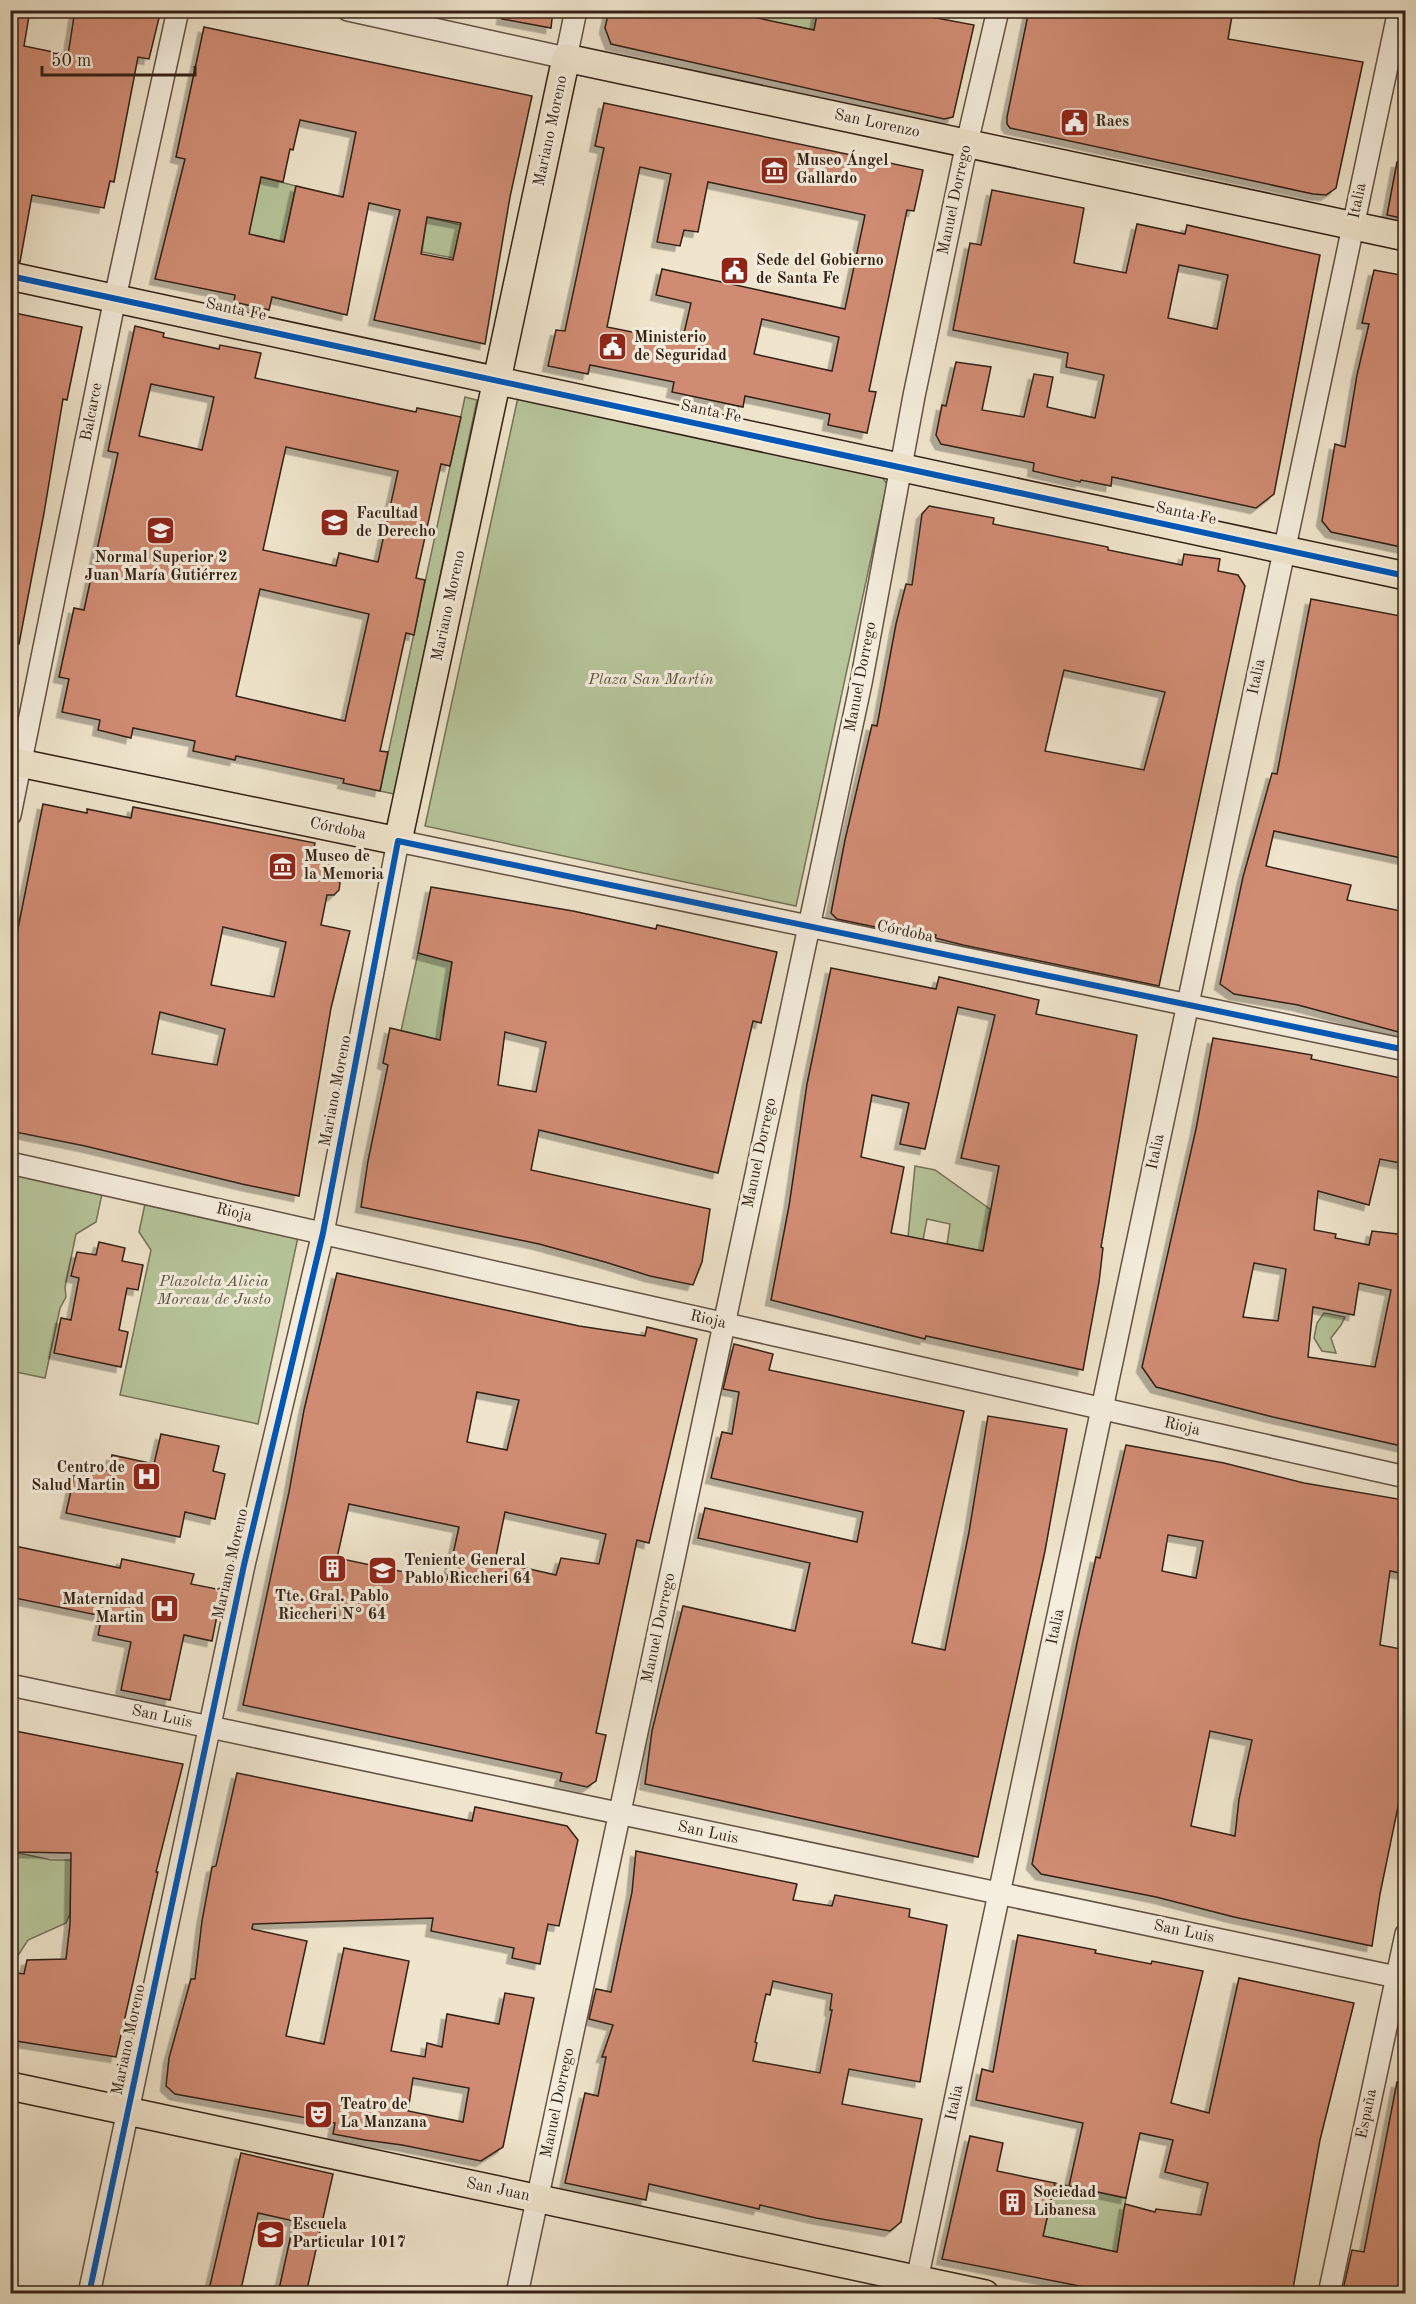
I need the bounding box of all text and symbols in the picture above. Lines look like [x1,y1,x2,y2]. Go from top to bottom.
scale bar [42,39,195,77]
text: 50 m [51,52,91,70]
street label: Mariano Moreno [531,74,571,188]
public building icon: Raes [1058,106,1090,138]
street label: San Lorenzo [833,107,921,141]
place label: Raes [1095,114,1129,130]
street label: Manuel Dorrego [936,143,974,257]
place label: Museo Ángel Gallardo [796,149,888,187]
museum icon: Museo Ángel Gallardo [759,154,791,186]
street label: Italia [1346,181,1370,220]
place label: Sede del Gobierno de Santa Fe [756,253,884,287]
public building icon: Sede del Gobierno de Santa Fe [719,254,751,286]
street label: Santa Fe [204,296,268,324]
place label: Ministerio de Seguridad [634,330,727,364]
public building icon: Ministerio de Seguridad [597,331,629,363]
street label: Balcarce [79,381,105,443]
street label: Santa Fe [679,398,743,426]
street label: Santa Fe [1154,500,1218,528]
place label: Facultad de Derecho [356,506,436,540]
school or university icon: Facultad de Derecho [319,507,351,539]
school or university icon: Normal Superior 2 Juan María Gutiérrez [145,514,177,546]
street label: Mariano Moreno [429,549,469,663]
place label: Normal Superior 2 Juan María Gutiérrez [85,550,237,584]
street label: Manuel Dorrego [842,620,880,734]
street label: Italia [1245,657,1269,696]
park label: Plaza San Martín [587,672,714,688]
street label: Córdoba [308,815,368,843]
place label: Museo de la Memoria [304,849,384,883]
museum icon: Museo de la Memoria [267,850,299,882]
street label: Córdoba [875,918,935,946]
street label: Mariano Moreno [317,1034,355,1148]
street label: Manuel Dorrego [741,1096,779,1210]
street label: Italia [1144,1132,1168,1171]
street label: Rioja [214,1201,254,1225]
park label: Plazoleta Alicia Moreau de Justo [156,1274,271,1308]
street label: Rioja [688,1308,728,1332]
street label: Rioja [1162,1415,1202,1439]
place label: Centro de Salud Martin [31,1460,125,1494]
hospital icon: Centro de Salud Martin [130,1461,162,1493]
street label: Mariano Moreno [210,1507,252,1621]
building icon: Tte. Gral. Pablo Riccheri N° 64 [316,1553,348,1585]
place label: Teniente General Pablo Riccheri 64 [404,1553,531,1587]
school or university icon: Teniente General Pablo Riccheri 64 [367,1554,399,1586]
street label: Manuel Dorrego [640,1571,678,1685]
place label: Tte. Gral. Pablo Riccheri N° 64 [275,1589,389,1623]
place label: Maternidad Martin [62,1592,144,1626]
hospital icon: Maternidad Martin [149,1593,181,1625]
street label: Italia [1044,1607,1068,1646]
street label: San Luis [130,1703,194,1731]
street label: San Luis [676,1819,740,1847]
street label: San Luis [1152,1918,1216,1946]
street label: Mariano Moreno [109,1983,149,2097]
street label: Manuel Dorrego [539,2046,577,2160]
street label: Italia [943,2083,967,2122]
street label: España [1354,2087,1380,2140]
place label: Teatro de La Manzana [340,2097,427,2131]
theatre icon: Teatro de La Manzana [303,2098,335,2130]
street label: San Juan [465,2175,532,2205]
place label: Sociedad Libanesa [1033,2185,1097,2219]
building icon: Sociedad Libanesa [996,2186,1028,2218]
place label: Escuela Particular 1017 [292,2217,406,2251]
school or university icon: Escuela Particular 1017 [255,2218,287,2250]

